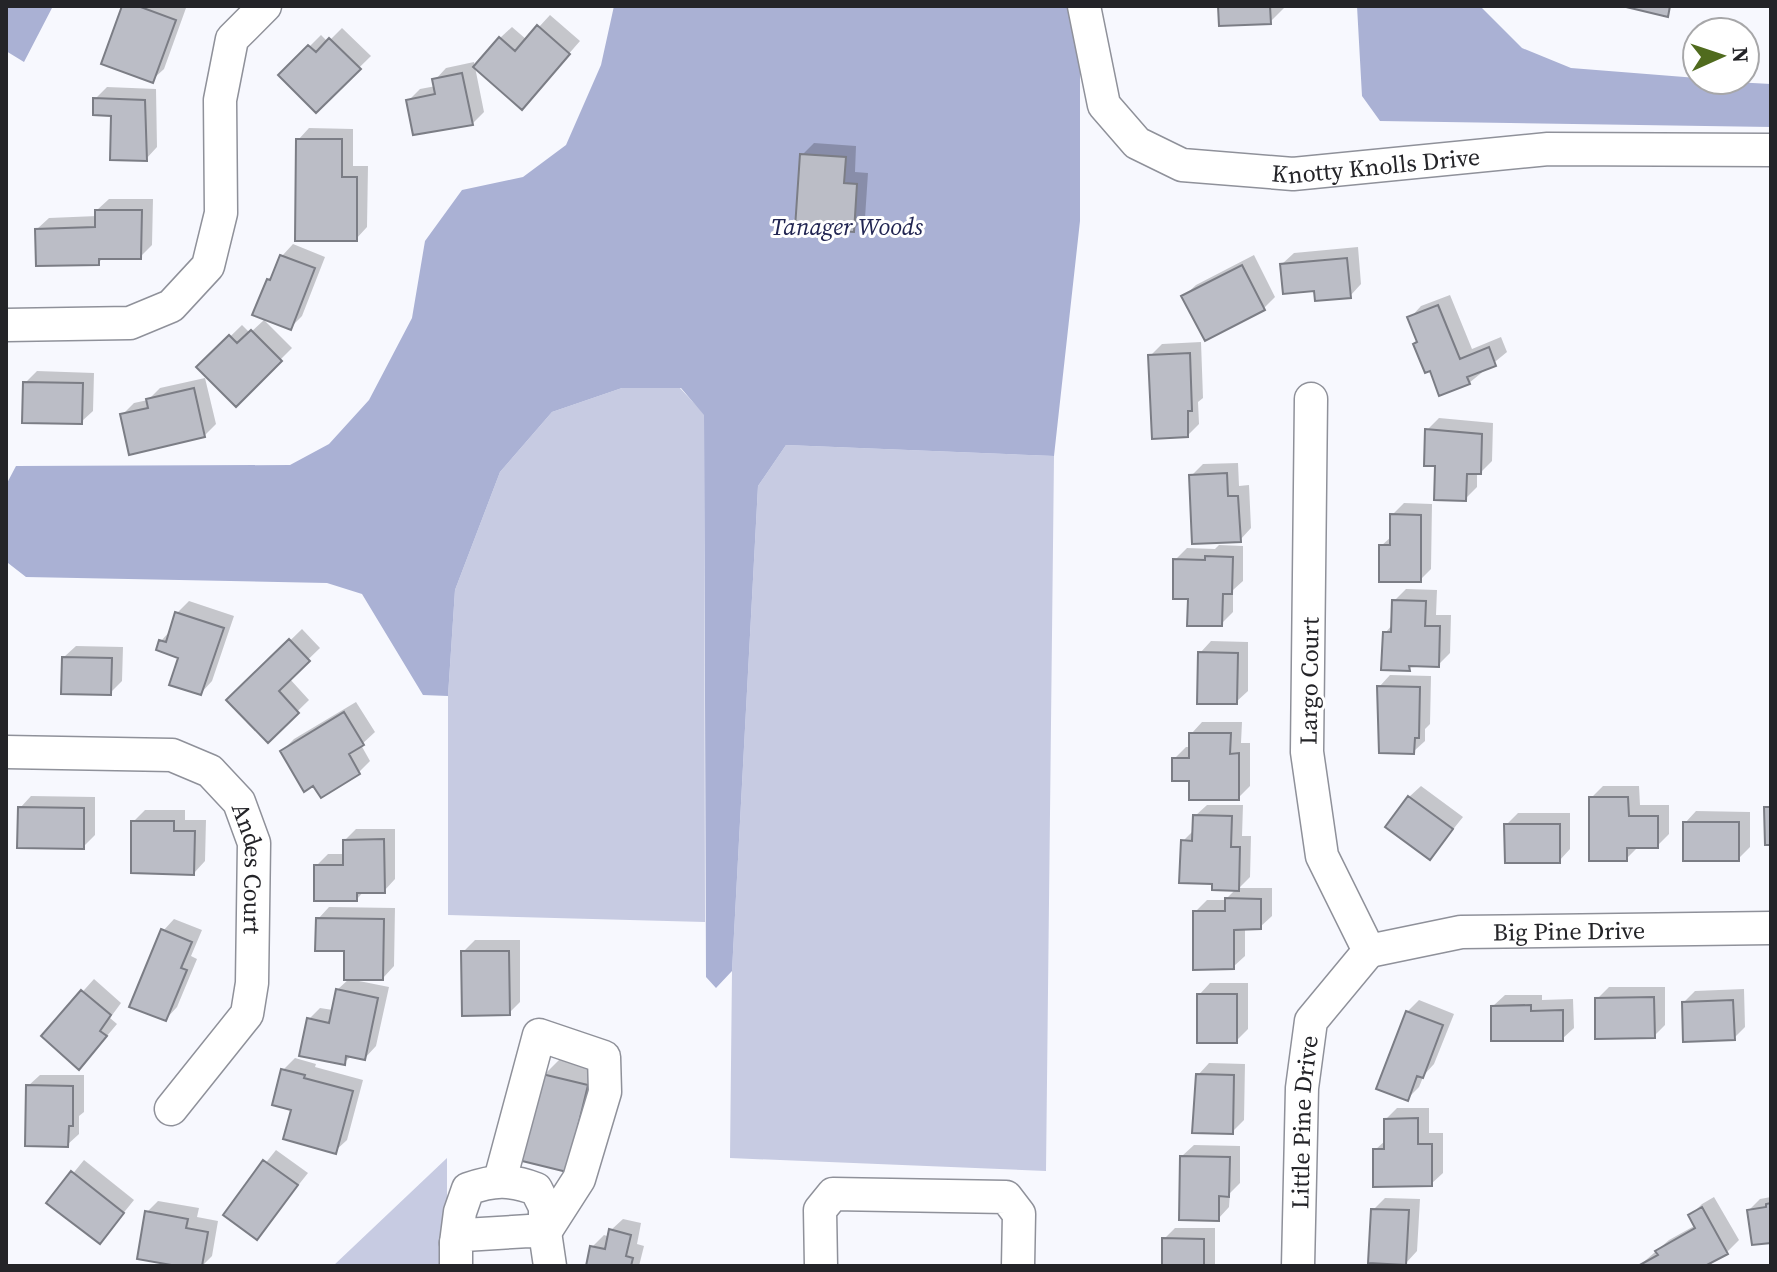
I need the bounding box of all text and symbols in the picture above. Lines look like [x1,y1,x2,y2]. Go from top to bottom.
north arrow [1681,16,1761,96]
text: N [1726,46,1756,64]
street label: Knotty Knolls Drive [1270,139,1481,191]
park label: Tanager Woods [771,210,923,243]
street label: Largo Court [1291,617,1327,745]
street label: Andes Court [224,798,270,934]
street label: Big Pine Drive [1493,913,1645,948]
street label: Little Pine Drive [1283,1033,1325,1209]

